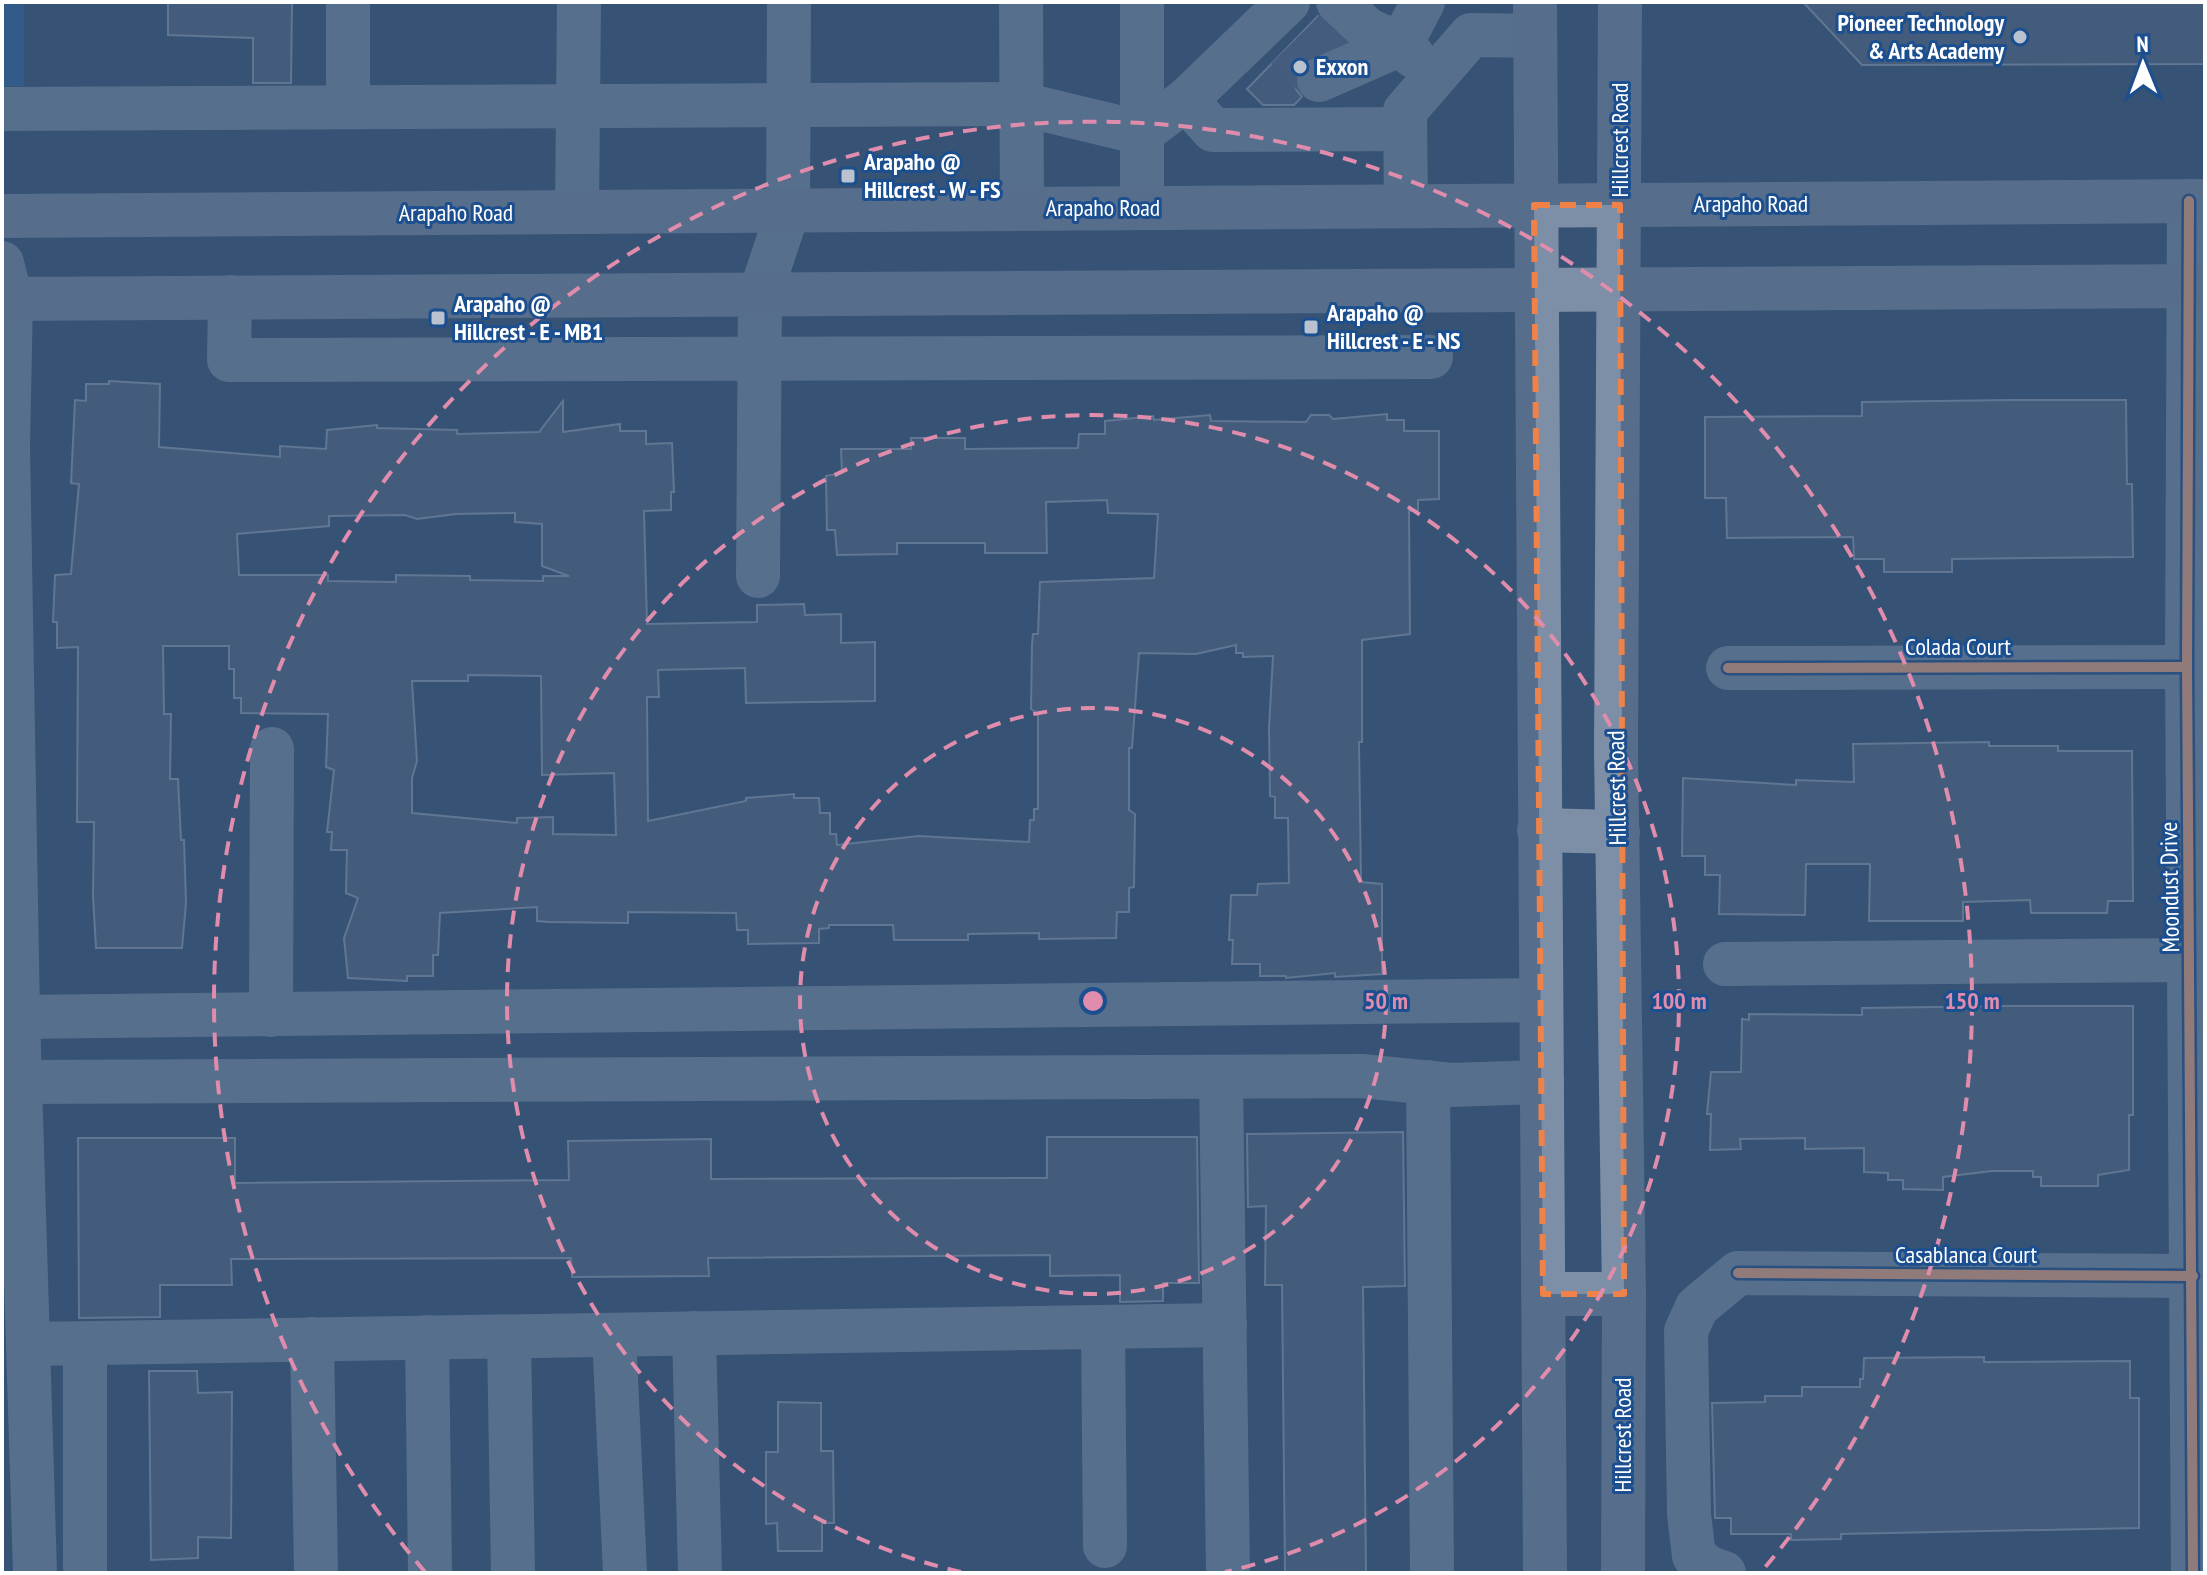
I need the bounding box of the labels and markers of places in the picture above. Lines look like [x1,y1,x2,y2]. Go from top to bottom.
place label: Pioneer Technology & Arts Academy [1837,7,2004,66]
marker: Pioneer Technology & Arts Academy [2011,28,2029,46]
place label: Exxon [1316,51,1368,82]
marker: Exxon [1291,58,1309,76]
place label: Arapaho @ Hillcrest - W - FS [863,146,1001,205]
marker: Arapaho @ Hillcrest - W - FS [839,167,857,185]
place label: Arapaho @ Hillcrest - E - MB1 [453,288,603,347]
place label: Arapaho @ Hillcrest - E - NS [1326,297,1461,356]
marker: Arapaho @ Hillcrest - E - MB1 [429,309,447,327]
marker: Arapaho @ Hillcrest - E - NS [1302,318,1320,336]
centre of rings [1079,987,1107,1015]

